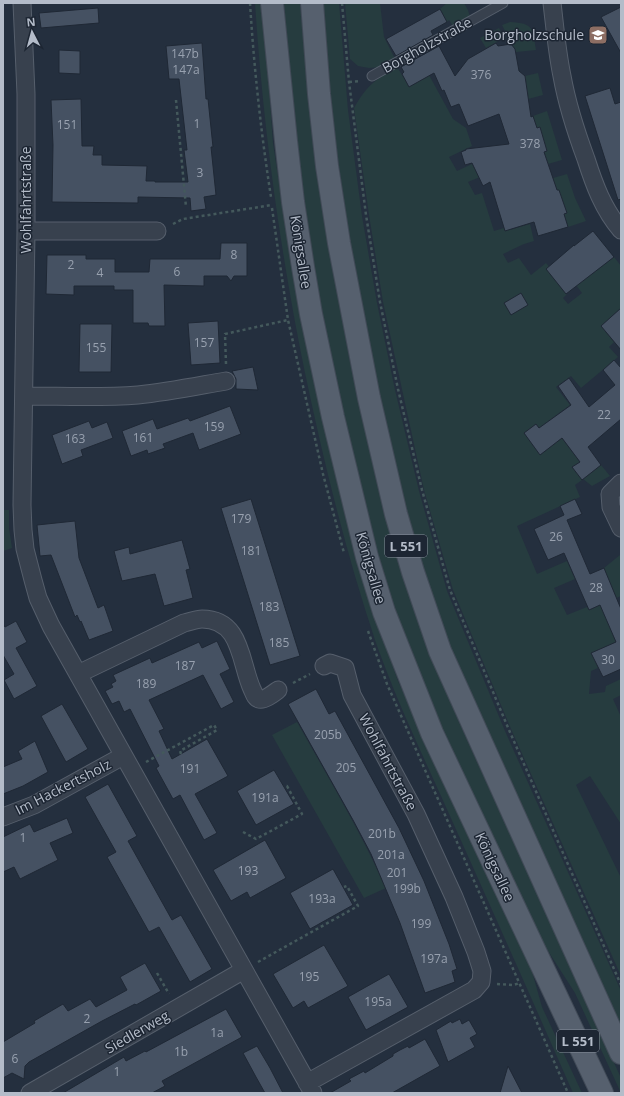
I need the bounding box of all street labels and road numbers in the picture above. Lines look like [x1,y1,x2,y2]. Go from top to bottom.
street label: Borgholzstraße [379,12,475,77]
street label: Wohlfahrtstraße [16,146,35,254]
street label: Königsallee [286,214,317,290]
street label: Königsallee [352,530,391,606]
road number: L 551 [385,535,427,557]
street label: Wohlfahrtstraße [355,710,422,814]
street label: Im Hackertsholz [12,754,114,819]
street label: Königsallee [471,829,520,904]
street label: Siedlerweg [101,1005,173,1058]
road number: L 551 [557,1030,599,1052]

